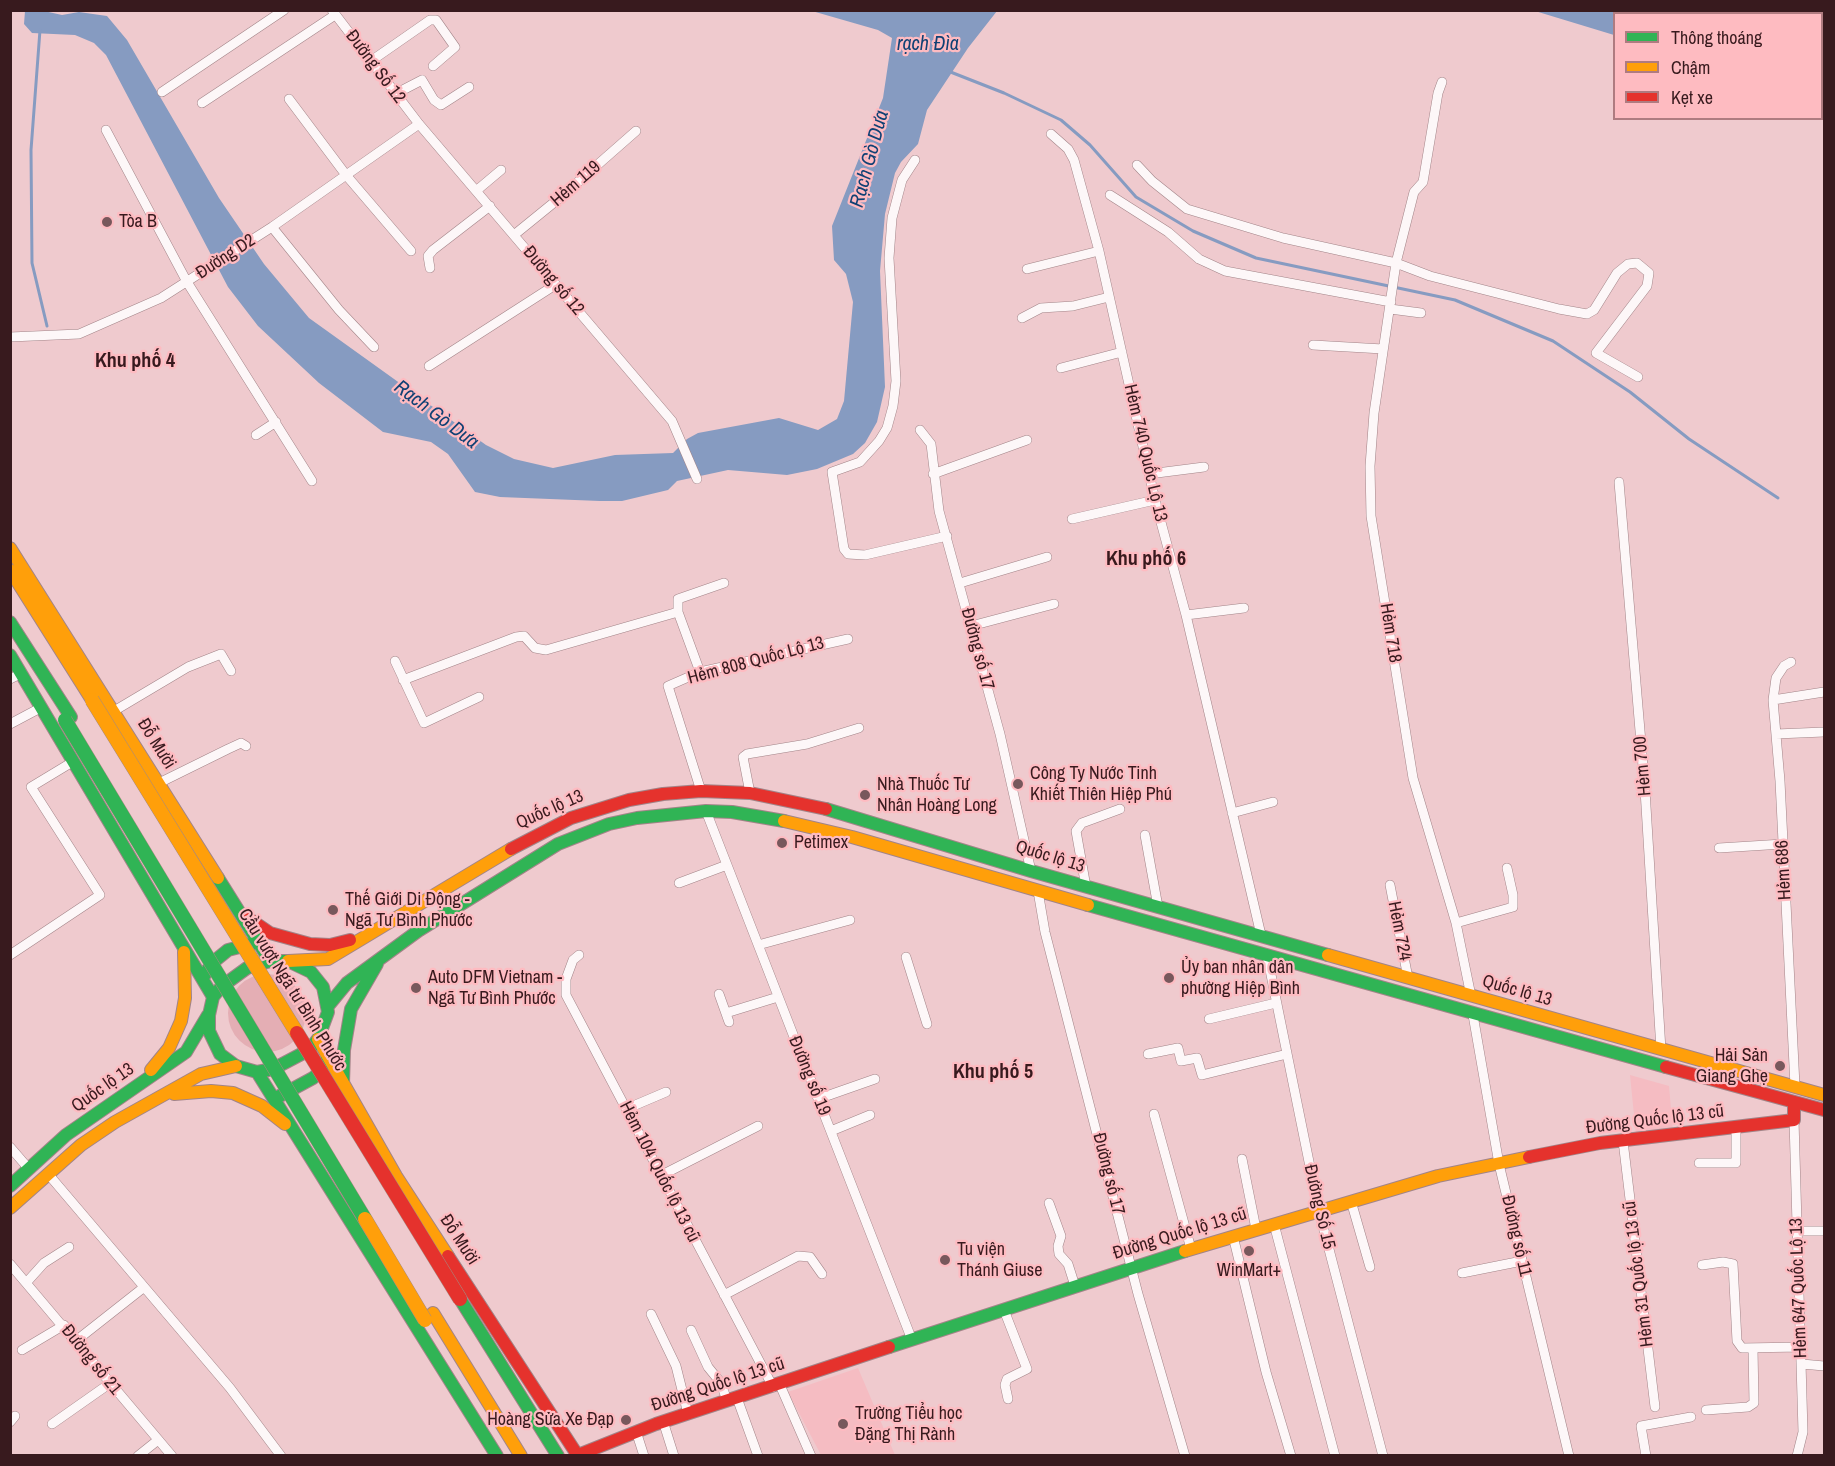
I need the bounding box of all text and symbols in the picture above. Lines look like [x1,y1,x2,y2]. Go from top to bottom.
legend [1613,12,1823,120]
text: Thông thoáng [1671,25,1762,50]
street label: Đường Số 12 [340,26,410,108]
water label: rạch Đìa [897,33,959,57]
text: Chậm [1671,55,1710,80]
text: Kẹt xe [1671,85,1713,110]
water label: Rạch Gò Dưa [846,108,894,210]
street label: Hẻm 119 [547,157,605,211]
place label: Tòa B [119,211,157,233]
marker: Tòa B [100,215,114,229]
street label: Đường D2 [192,230,260,284]
street label: Đường số 12 [518,242,588,320]
district label: Khu phố 4 [95,350,175,374]
water label: Rạch Gò Dưa [389,376,483,454]
street label: Hẻm 740 Quốc Lộ 13 [1119,382,1171,524]
district label: Khu phố 6 [1106,548,1186,572]
street label: Hẻm 718 [1375,602,1405,664]
street label: Đường số 17 [956,606,998,692]
street label: Hẻm 808 Quốc Lộ 13 [685,632,827,690]
street label: Đỗ Mười [132,715,180,773]
street label: Hẻm 700 [1630,735,1656,797]
place label: Công Ty Nước Tinh Khiết Thiên Hiệp Phú [1030,763,1172,806]
place label: Nhà Thuốc Tư Nhân Hoàng Long [877,774,997,816]
marker: Công Ty Nước Tinh Khiết Thiên Hiệp Phú [1011,777,1025,791]
street label: Quốc lộ 13 [513,786,587,834]
marker: Nhà Thuốc Tư Nhân Hoàng Long [858,788,872,802]
place label: Petimex [794,832,848,854]
marker: Petimex [775,836,789,850]
street label: Quốc lộ 13 [1013,836,1087,878]
street label: Hẻm 686 [1772,840,1796,900]
place label: Thế Giới Di Động - Ngã Tư Bình Phước [345,889,473,932]
street label: Hẻm 724 [1383,900,1415,962]
marker: Thế Giới Di Động - Ngã Tư Bình Phước [326,903,340,917]
street label: Cầu vượt Ngã tư Bình Phước [233,905,351,1075]
place label: Ủy ban nhân dân phường Hiệp Bình [1181,957,1300,1000]
place label: Auto DFM Vietnam - Ngã Tư Bình Phước [428,967,562,1010]
marker: Ủy ban nhân dân phường Hiệp Bình [1162,971,1176,985]
street label: Quốc lộ 13 [1480,971,1554,1011]
marker: Auto DFM Vietnam - Ngã Tư Bình Phước [409,981,423,995]
street label: Đường số 19 [783,1033,835,1119]
place label: Hải Sản Giang Ghẹ [1696,1045,1768,1088]
street label: Quốc lộ 13 [68,1059,138,1117]
marker: Hải Sản Giang Ghẹ [1773,1059,1787,1073]
district label: Khu phố 5 [953,1061,1033,1085]
street label: Hẻm 104 Quốc lộ 13 cũ [614,1098,704,1246]
street label: Đường Quốc lộ 13 cũ [1585,1101,1725,1139]
street label: Đường số 17 [1087,1131,1129,1217]
street label: Đường Số 15 [1299,1163,1339,1251]
street label: Đường số 11 [1496,1193,1536,1279]
street label: Hẻm 31 Quốc lộ 13 cũ [1619,1200,1659,1348]
street label: Đường Quốc lộ 13 cũ [1111,1203,1249,1265]
street label: Đỗ Mười [435,1211,483,1269]
street label: Hẻm 647 Quốc Lộ 13 [1786,1218,1812,1358]
place label: Tu viện Thánh Giuse [957,1239,1042,1282]
marker: WinMart+ [1242,1244,1256,1258]
marker: Tu viện Thánh Giuse [938,1253,952,1267]
place label: WinMart+ [1217,1260,1281,1282]
street label: Đường số 21 [56,1321,126,1399]
street label: Đường Quốc lộ 13 cũ [649,1353,787,1417]
place label: Trường Tiểu học Đặng Thị Rành [855,1403,962,1446]
place label: Hoàng Sửa Xe Đạp [487,1409,614,1431]
marker: Hoàng Sửa Xe Đạp [619,1413,633,1427]
marker: Trường Tiểu học Đặng Thị Rành [836,1417,850,1431]

